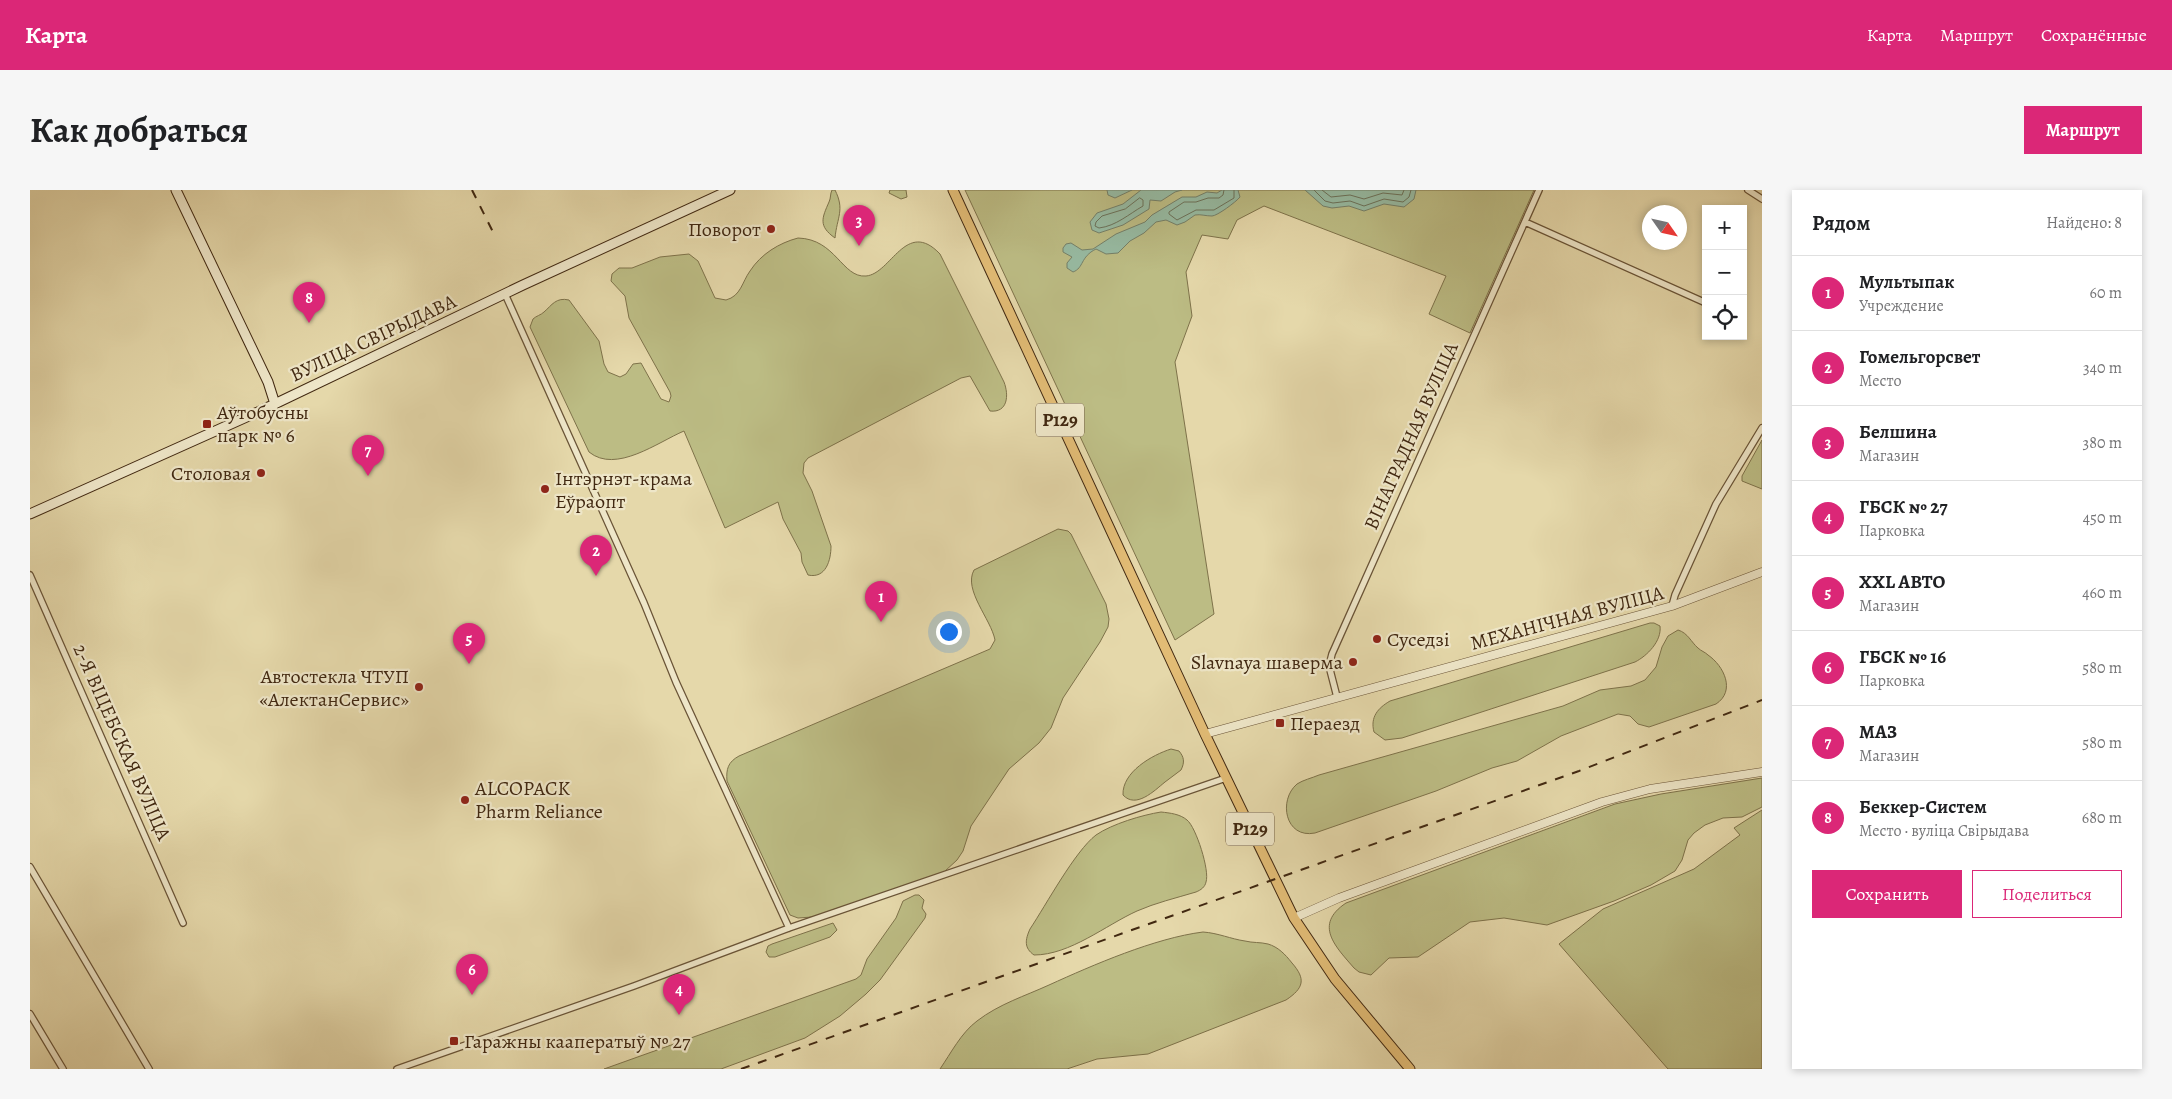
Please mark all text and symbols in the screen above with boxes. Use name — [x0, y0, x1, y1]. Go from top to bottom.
text: Карта — [25, 19, 87, 51]
text: Карта — [1867, 23, 1912, 47]
text: Маршрут — [1940, 23, 2013, 47]
text: Сохранённые — [2041, 23, 2147, 47]
text: Как добраться — [30, 106, 248, 154]
button: Маршрут — [2024, 106, 2142, 154]
pin: 3 — [843, 205, 875, 246]
north arrow — [1642, 205, 1687, 250]
map controls — [1702, 205, 1747, 340]
button: + — [1702, 205, 1747, 250]
text: Рядом — [1812, 209, 1870, 237]
text: Найдено: 8 — [2046, 212, 2122, 234]
place label: Поворот — [688, 216, 761, 243]
marker: Поворот — [765, 223, 777, 235]
button: − — [1702, 250, 1747, 295]
text: Мультыпак — [1859, 269, 1955, 295]
pin: 8 — [293, 282, 325, 323]
text: 1 — [1825, 282, 1831, 304]
text: 60 m — [2090, 282, 2122, 304]
street label: ВУЛІЦА СВІРЫДАВА — [286, 288, 461, 388]
button: locate — [1702, 295, 1747, 340]
text: Учреждение — [1859, 295, 1944, 317]
street label: ВІНАГРАДНАЯ ВУЛІЦА — [1357, 338, 1465, 534]
text: Гомельгорсвет — [1859, 344, 1981, 370]
text: 2 — [1824, 357, 1832, 379]
text: 340 m — [2083, 357, 2122, 379]
text: Место — [1859, 370, 1902, 392]
place label: Аўтобусны парк № 6 — [216, 399, 309, 449]
road number: Р129 — [1036, 404, 1084, 436]
marker: Аўтобусны парк № 6 — [201, 418, 213, 430]
text: Белшина — [1859, 419, 1937, 445]
text: 3 — [1825, 432, 1831, 454]
text: 380 m — [2083, 432, 2122, 454]
pin: 7 — [352, 435, 384, 476]
text: Магазин — [1859, 445, 1919, 467]
place label: Столовая — [171, 460, 251, 487]
place label: Інтэрнэт-крама Еўраопт — [555, 465, 693, 515]
marker: Столовая — [255, 467, 267, 479]
marker: Інтэрнэт-крама Еўраопт — [539, 483, 551, 495]
text: ГБСК № 27 — [1859, 494, 1948, 520]
text: 4 — [1824, 507, 1832, 529]
text: 450 m — [2083, 507, 2122, 529]
text: Парковка — [1859, 520, 1925, 542]
pin: 2 — [580, 535, 612, 576]
text: XXL АВТО — [1859, 569, 1945, 595]
street label: МЕХАНІЧНАЯ ВУЛІЦА — [1467, 579, 1667, 657]
pin: 1 — [865, 581, 897, 622]
text: 5 — [1825, 582, 1831, 604]
text: 460 m — [2082, 582, 2122, 604]
text: Магазин — [1859, 595, 1919, 617]
your location — [936, 619, 962, 645]
pin: 5 — [453, 623, 485, 664]
place label: Суседзі — [1387, 626, 1450, 653]
marker: Суседзі — [1371, 633, 1383, 645]
street label: 2-Я ВІЦЕБСКАЯ ВУЛІЦА — [67, 640, 178, 845]
text: ГБСК № 16 — [1859, 644, 1946, 670]
place label: Slavnaya шаверма — [1191, 649, 1344, 676]
marker: Slavnaya шаверма — [1347, 656, 1359, 668]
text: 6 — [1824, 657, 1832, 679]
text: 580 m — [2082, 657, 2122, 679]
place label: Автостекла ЧТУП «АлектанСервис» — [259, 663, 409, 713]
text: Парковка — [1859, 670, 1925, 692]
marker: Автостекла ЧТУП «АлектанСервис» — [413, 681, 425, 693]
place label: Пераезд — [1290, 710, 1360, 737]
marker: Пераезд — [1274, 717, 1286, 729]
text: МАЗ — [1859, 719, 1897, 745]
text: 7 — [1825, 732, 1831, 754]
text: 580 m — [2082, 732, 2122, 754]
text: Магазин — [1859, 745, 1919, 767]
place label: ALCOPACK Pharm Reliance — [474, 775, 603, 825]
marker: ALCOPACK Pharm Reliance — [459, 794, 471, 806]
text: Беккер-Систем — [1859, 794, 1987, 820]
text: 8 — [1824, 807, 1832, 829]
text: 680 m — [2082, 807, 2122, 829]
road number: Р129 — [1226, 812, 1274, 846]
text: Место · вуліца Свірыдава — [1859, 820, 2029, 842]
button: Сохранить — [1812, 870, 1962, 918]
button: Поделиться — [1972, 870, 2122, 918]
pin: 6 — [456, 954, 488, 995]
pin: 4 — [663, 974, 695, 1015]
place label: Гаражны кааператыў № 27 — [464, 1028, 691, 1055]
marker: Гаражны кааператыў № 27 — [448, 1035, 460, 1047]

